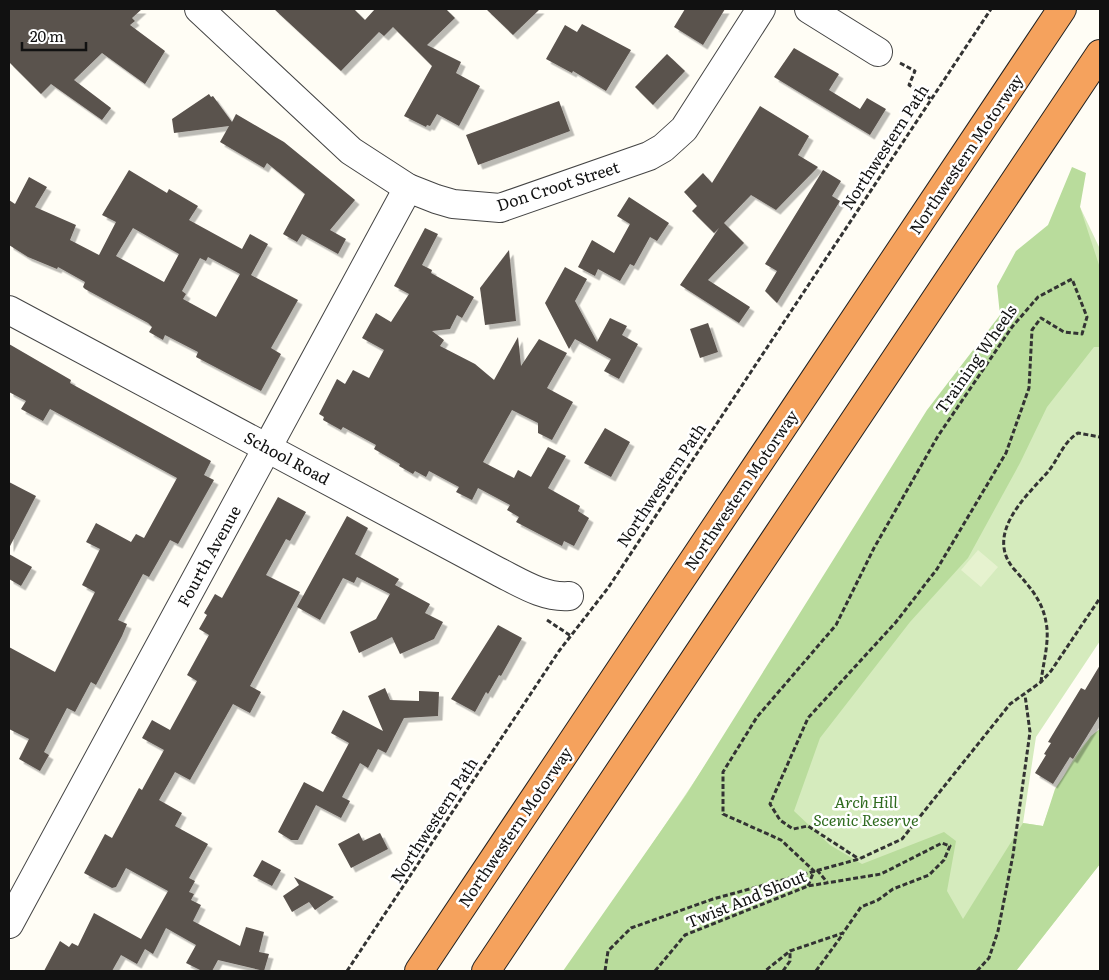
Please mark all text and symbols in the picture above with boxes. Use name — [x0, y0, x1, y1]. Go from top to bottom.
scale bar — [22, 20, 86, 52]
text: 20 m — [30, 24, 64, 47]
street label: Northwestern Motorway — [902, 68, 1028, 238]
street label: Northwestern Path — [835, 79, 934, 214]
street label: Don Croot Street — [493, 154, 623, 216]
street label: Training Wheels — [928, 299, 1022, 418]
street label: Northwestern Motorway — [677, 404, 803, 574]
street label: Northwestern Path — [610, 417, 711, 551]
street label: School Road — [240, 424, 335, 490]
street label: Fourth Avenue — [170, 500, 246, 611]
street label: Northwestern Motorway — [451, 741, 577, 911]
street label: Northwestern Path — [384, 752, 483, 887]
park label: Arch Hill Scenic Reserve — [813, 789, 919, 831]
street label: Twist And Shout — [682, 863, 810, 933]

